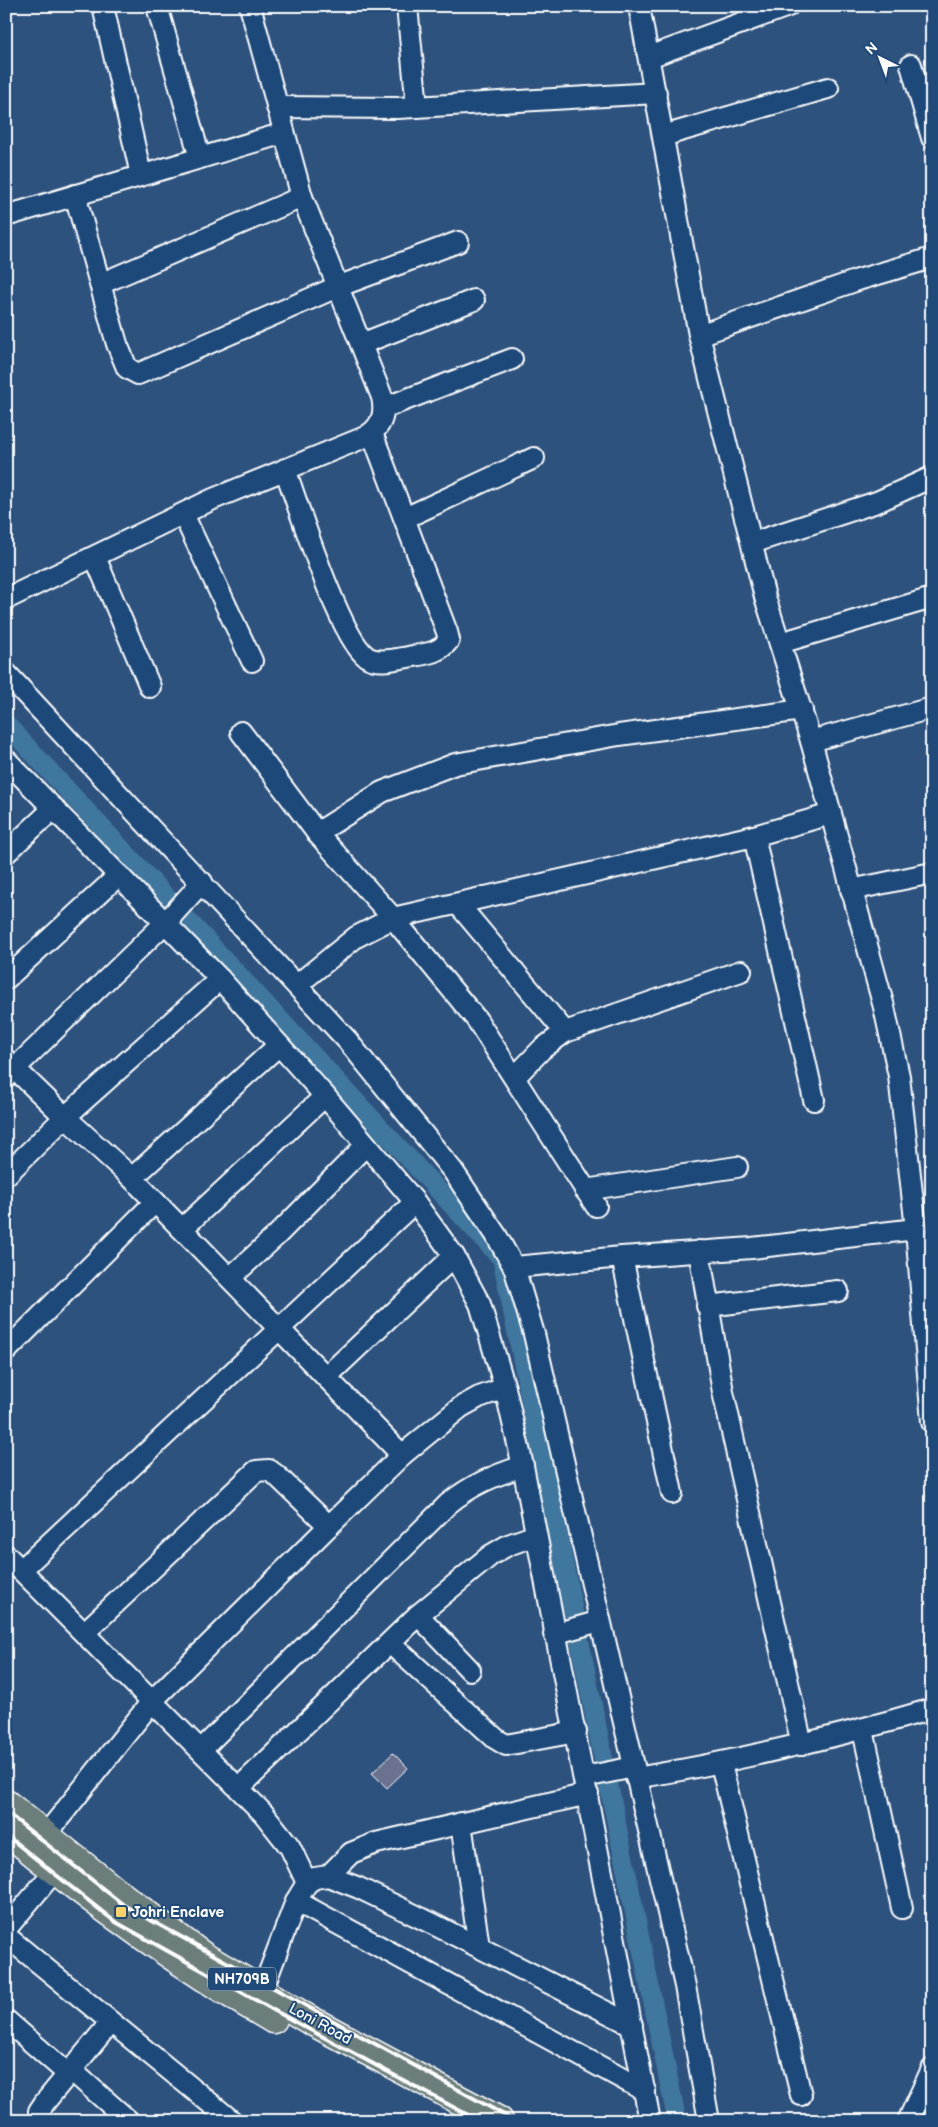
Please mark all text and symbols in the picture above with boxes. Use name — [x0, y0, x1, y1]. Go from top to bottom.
north arrow — [856, 32, 906, 82]
text: N — [862, 39, 881, 59]
place label: Johri Enclave — [132, 1903, 224, 1922]
marker: Johri Enclave — [114, 1905, 128, 1919]
road number: NH709B — [208, 1968, 276, 1990]
street label: Loni Road — [285, 1999, 355, 2049]

